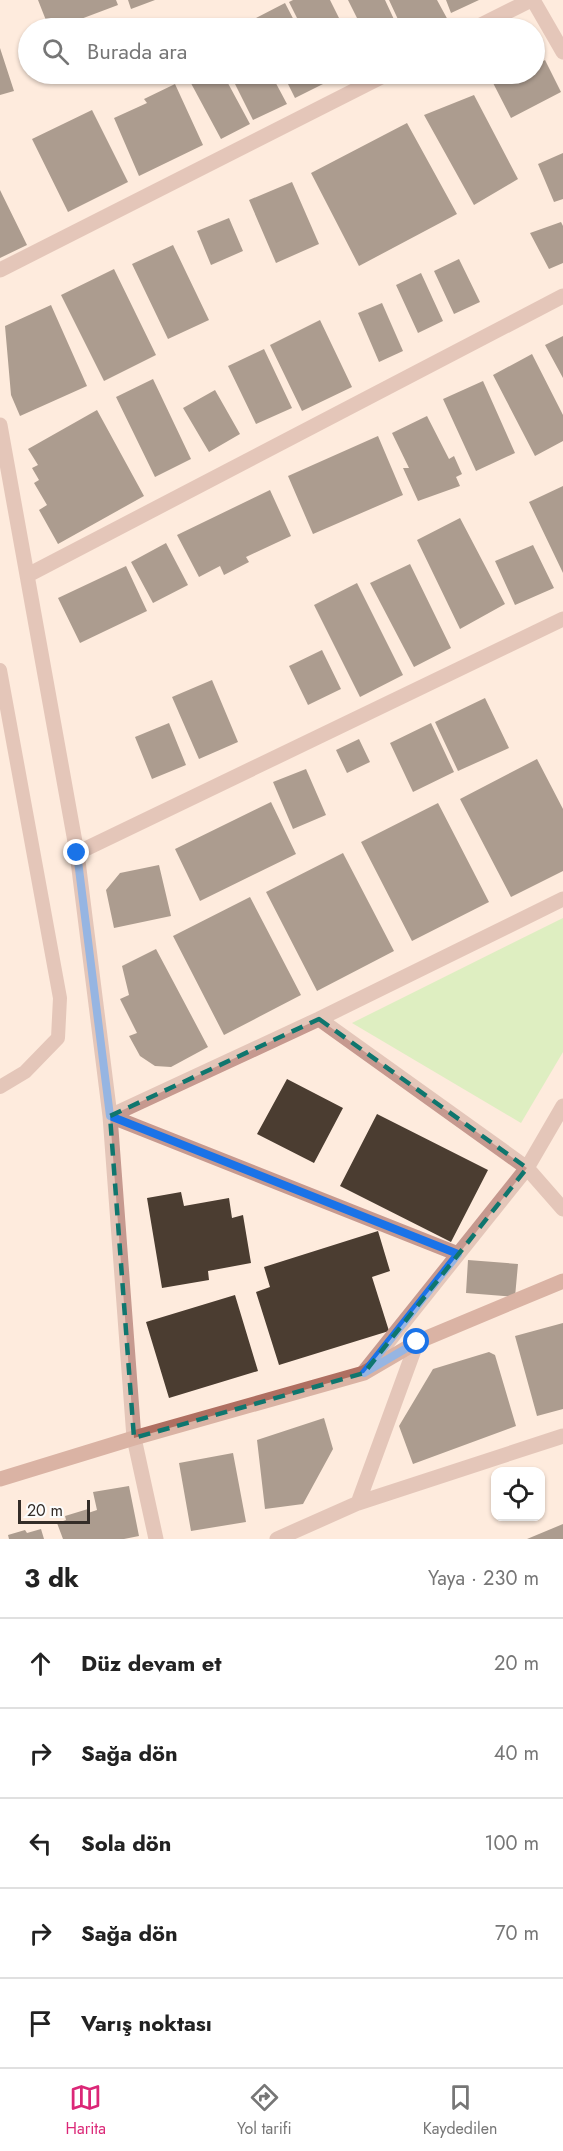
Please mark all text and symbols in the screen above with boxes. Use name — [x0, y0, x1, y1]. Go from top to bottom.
search box — [18, 18, 545, 84]
icon: search — [39, 35, 72, 68]
text: Burada ara — [87, 35, 187, 67]
route end — [63, 839, 89, 865]
route start — [403, 1328, 429, 1354]
map controls — [491, 1467, 545, 1521]
button: locate — [491, 1467, 545, 1521]
scale bar — [18, 1497, 90, 1524]
text: 20 m — [27, 1499, 63, 1522]
text: 3 dk — [24, 1559, 79, 1597]
text: Yaya · 230 m — [428, 1564, 539, 1593]
icon: ahead — [24, 1647, 57, 1680]
text: Düz devam et — [81, 1647, 221, 1679]
text: 20 m — [494, 1649, 539, 1678]
icon: right — [24, 1737, 57, 1770]
text: Sağa dön — [81, 1737, 178, 1769]
text: 40 m — [494, 1739, 539, 1768]
icon: left — [24, 1827, 57, 1860]
text: Sola dön — [81, 1827, 171, 1859]
text: 100 m — [484, 1829, 539, 1858]
icon: right — [24, 1917, 57, 1950]
text: Sağa dön — [81, 1917, 178, 1949]
text: 70 m — [495, 1919, 539, 1948]
icon: arrive — [24, 2007, 57, 2040]
text: Varış noktası — [81, 2007, 212, 2039]
tab: Harita — [66, 2081, 106, 2140]
tab: Yol tarifi — [237, 2081, 292, 2140]
tab: Kaydedilen — [423, 2081, 497, 2140]

